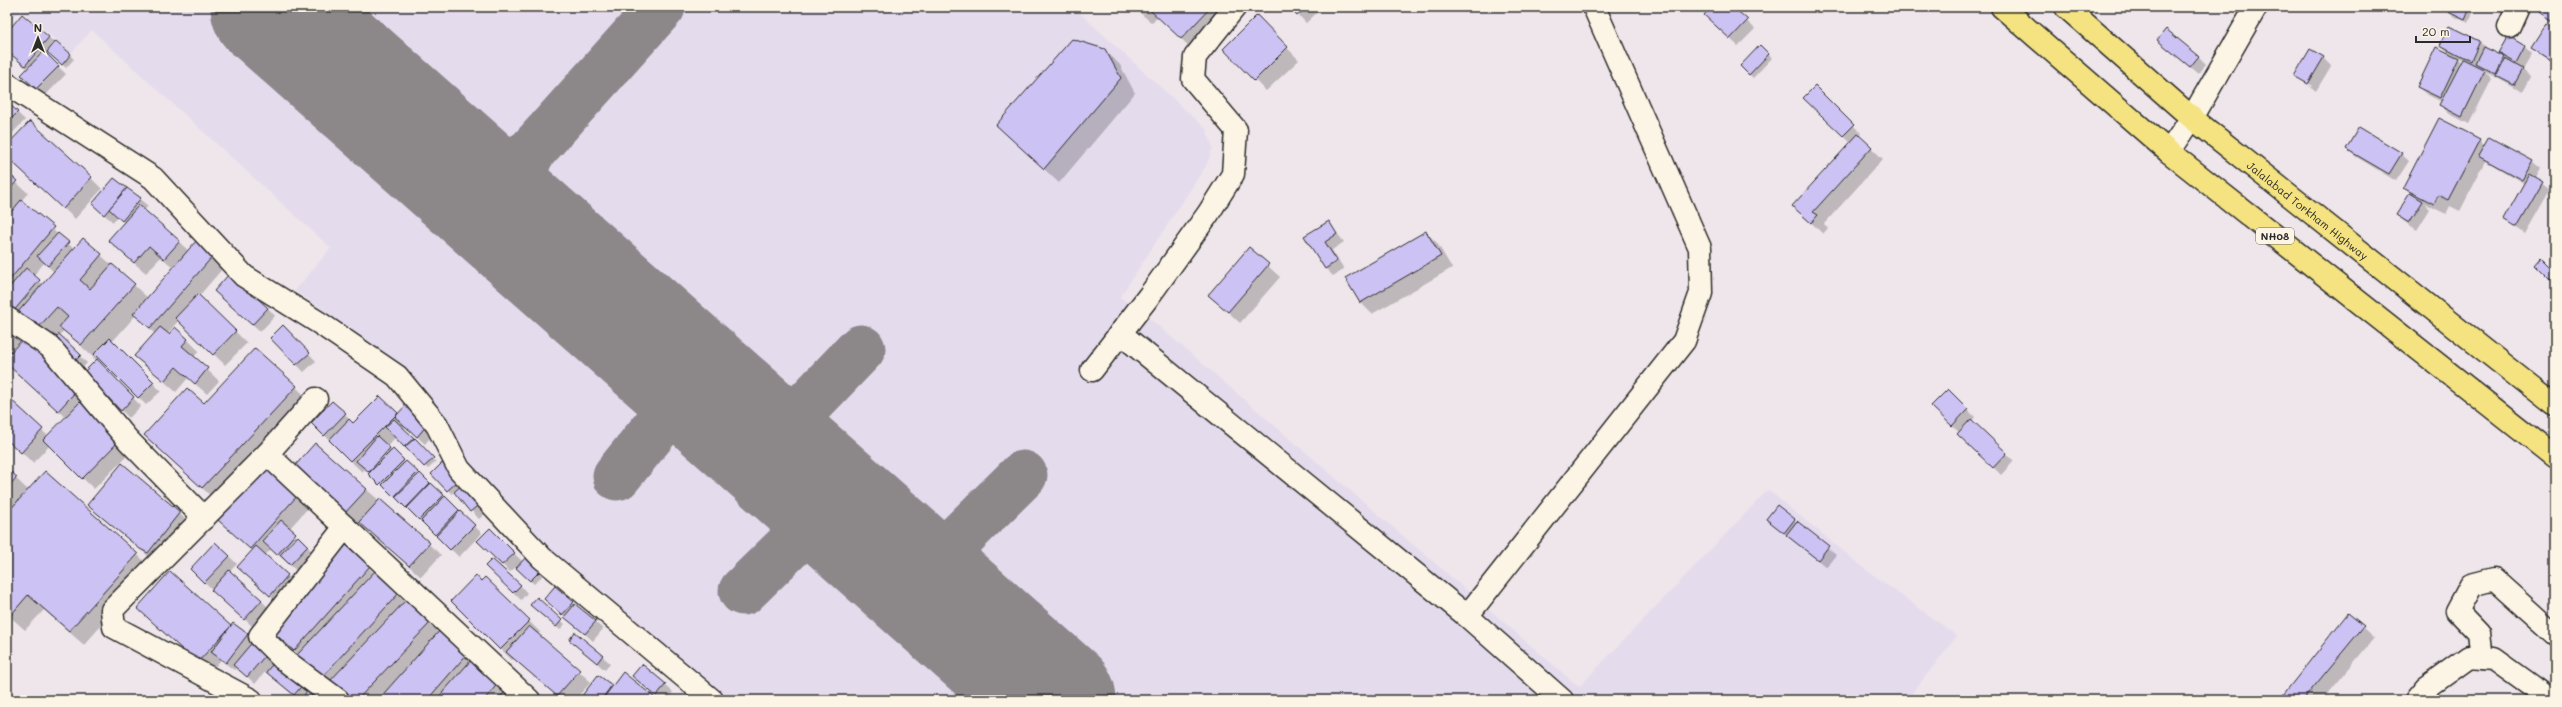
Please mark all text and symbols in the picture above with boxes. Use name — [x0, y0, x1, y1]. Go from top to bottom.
north arrow — [18, 18, 58, 58]
scale bar — [2416, 18, 2470, 44]
text: N — [34, 20, 42, 35]
text: 20 m — [2422, 23, 2450, 39]
street label: Jalalabad Torkham Highway — [2244, 157, 2372, 263]
road number: NH08 — [2256, 228, 2294, 244]

